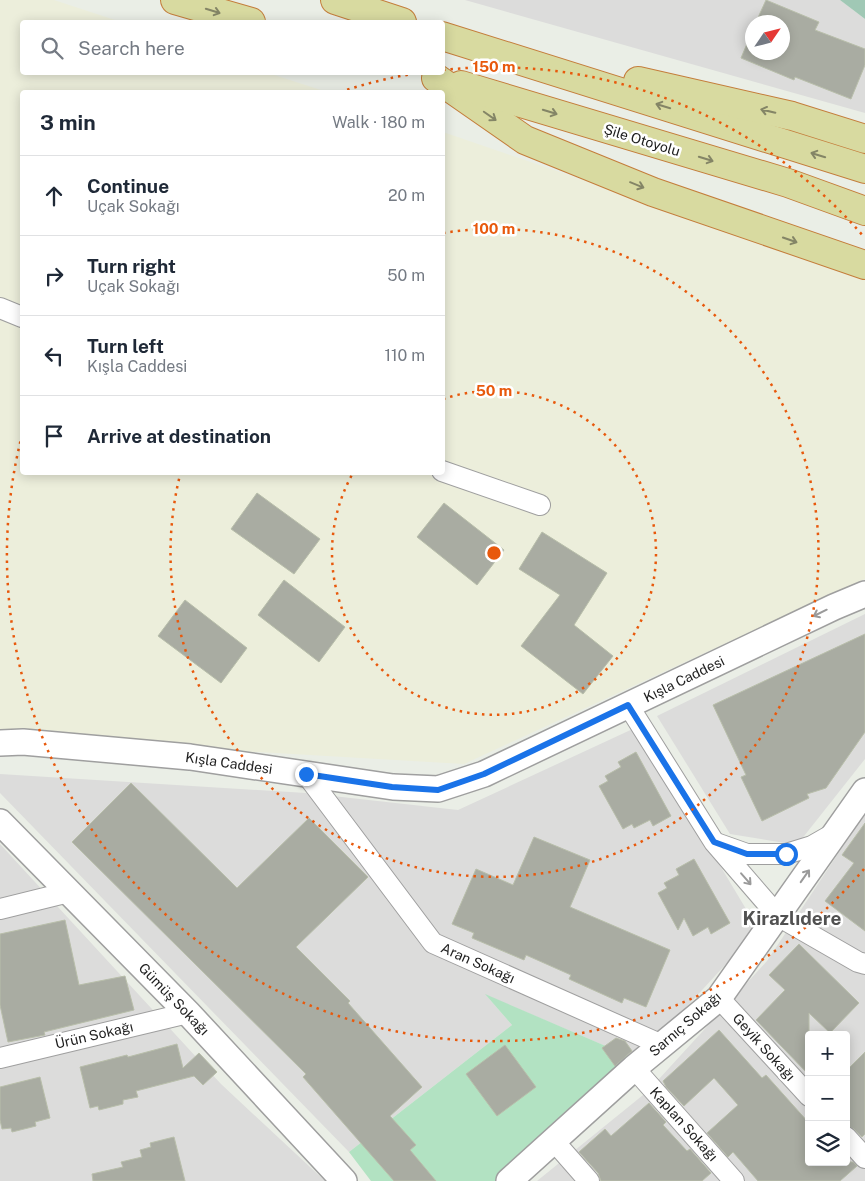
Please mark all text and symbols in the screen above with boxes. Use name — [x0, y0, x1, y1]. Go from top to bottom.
one-way arrow — [205, 7, 221, 17]
north arrow — [745, 15, 790, 60]
search box — [20, 20, 445, 75]
icon: search — [38, 34, 66, 62]
text: Search here — [78, 37, 185, 59]
text: 150 m — [472, 58, 516, 75]
one-way arrow — [656, 101, 672, 111]
one-way arrow — [760, 106, 776, 115]
one-way arrow — [541, 108, 557, 118]
text: 3 min — [40, 110, 96, 135]
one-way arrow — [483, 111, 497, 121]
text: Walk · 180 m — [332, 113, 425, 132]
street label: Şile Otoyolu — [602, 121, 682, 159]
one-way arrow — [811, 150, 827, 159]
one-way arrow — [697, 154, 713, 164]
text: Continue — [87, 175, 169, 197]
one-way arrow — [628, 181, 644, 190]
icon: ahead — [40, 182, 68, 210]
text: 20 m — [388, 186, 425, 205]
text: Uçak Sokağı — [87, 197, 180, 216]
text: 100 m — [473, 220, 515, 237]
one-way arrow — [781, 236, 797, 245]
text: Turn right — [87, 255, 176, 277]
icon: right — [40, 262, 68, 290]
text: 50 m — [387, 266, 425, 285]
text: Uçak Sokağı — [87, 277, 180, 296]
text: Turn left — [87, 335, 164, 357]
icon: left — [40, 342, 68, 370]
text: 110 m — [384, 346, 425, 365]
text: Kışla Caddesi — [87, 357, 187, 376]
text: 50 m — [476, 382, 512, 399]
icon: arrive — [40, 422, 68, 450]
text: Arrive at destination — [87, 425, 271, 447]
centre of rings — [485, 544, 503, 562]
one-way arrow — [813, 608, 828, 618]
street label: Kışla Caddesi — [641, 653, 727, 705]
street label: Kışla Caddesi — [184, 749, 274, 777]
route end — [295, 763, 318, 786]
route start — [775, 843, 798, 866]
one-way arrow — [800, 869, 810, 883]
one-way arrow — [740, 873, 752, 886]
district label: Kirazlıdere — [743, 907, 842, 929]
street label: Aran Sokağı — [439, 940, 517, 986]
street label: Gümüş Sokağı — [136, 960, 212, 1038]
street label: Sarnıç Sokağı — [646, 989, 724, 1059]
street label: Geyik Sokağı — [730, 1010, 798, 1084]
street label: Ürün Sokağı — [53, 1016, 135, 1052]
map controls — [805, 1031, 850, 1166]
button: + — [805, 1031, 850, 1076]
button: − — [805, 1076, 850, 1121]
street label: Kaplan Sokağı — [647, 1084, 721, 1164]
button: layers — [805, 1121, 850, 1166]

